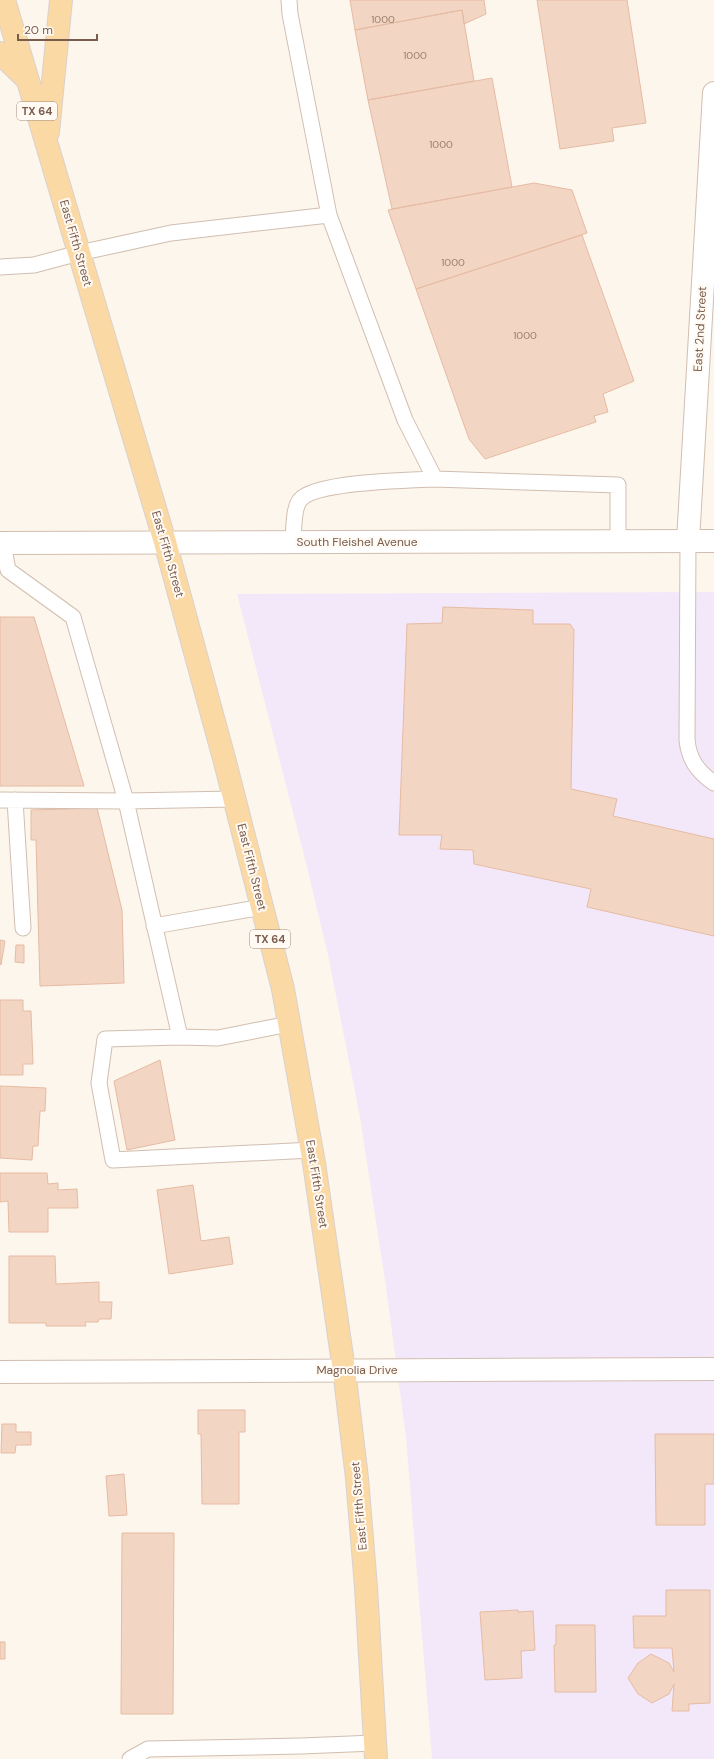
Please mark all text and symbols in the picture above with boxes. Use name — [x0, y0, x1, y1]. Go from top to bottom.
house number: 1000 — [371, 13, 395, 26]
scale bar — [18, 16, 97, 42]
text: 20 m — [24, 22, 53, 38]
house number: 1000 — [403, 49, 427, 62]
road number: TX 64 — [17, 102, 57, 120]
house number: 1000 — [429, 138, 453, 151]
street label: East Fifth Street — [56, 198, 96, 288]
house number: 1000 — [441, 256, 465, 269]
street label: East 2nd Street — [690, 286, 710, 372]
house number: 1000 — [513, 329, 537, 342]
street label: East Fifth Street — [148, 509, 188, 599]
street label: South Fleishel Avenue — [297, 534, 418, 550]
street label: East Fifth Street — [233, 822, 271, 912]
road number: TX 64 — [250, 930, 290, 948]
street label: East Fifth Street — [302, 1139, 332, 1230]
street label: Magnolia Drive — [316, 1362, 398, 1378]
street label: East Fifth Street — [347, 1461, 371, 1551]

